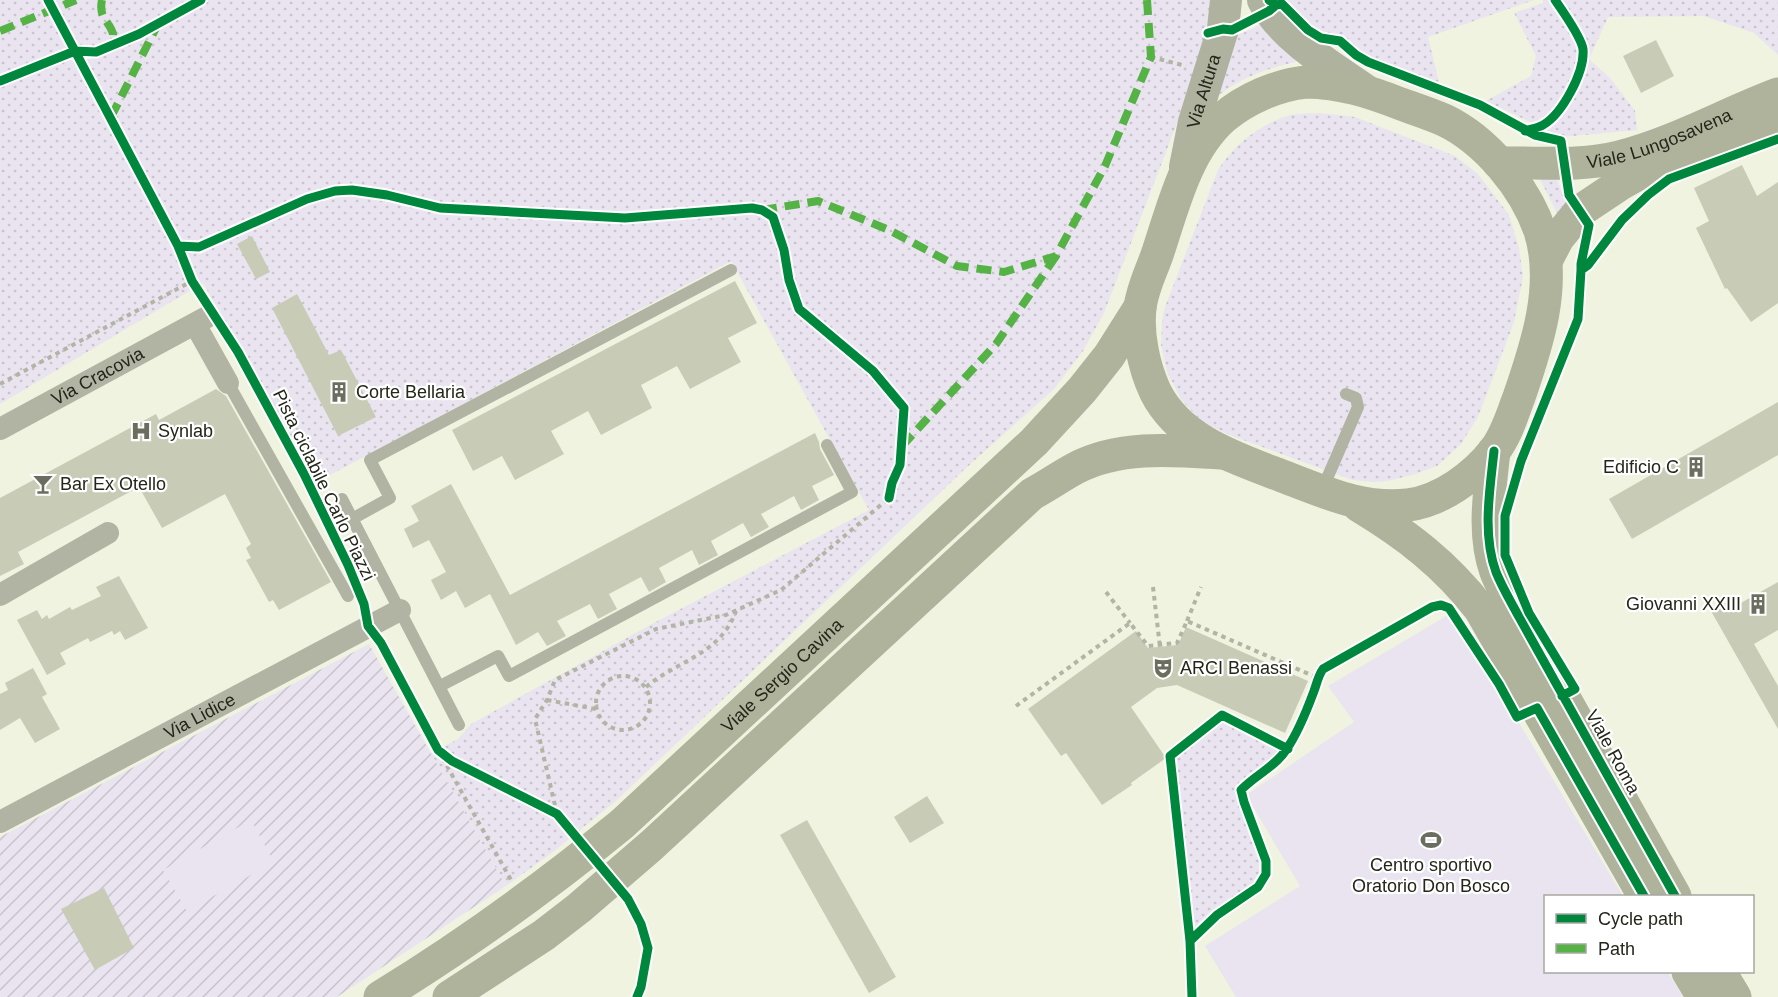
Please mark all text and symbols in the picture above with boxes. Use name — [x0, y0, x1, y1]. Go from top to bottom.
street label: Via Altura — [1183, 51, 1225, 130]
street label: Viale Lungosavena — [1585, 104, 1736, 172]
street label: Via Cracovia — [48, 343, 148, 409]
building icon: Corte Bellaria — [327, 380, 351, 404]
place label: Corte Bellaria — [356, 382, 466, 402]
street label: Pista ciclabile Carlo Piazzi — [269, 386, 379, 584]
hospital icon: Synlab — [129, 419, 153, 443]
place label: Synlab — [158, 421, 213, 441]
building icon: Edificio C — [1684, 455, 1708, 479]
place label: Edificio C — [1603, 457, 1679, 477]
bar icon: Bar Ex Otello — [31, 472, 55, 496]
place label: Bar Ex Otello — [60, 474, 166, 494]
building icon: Giovanni XXIII — [1746, 592, 1770, 616]
place label: Giovanni XXIII — [1626, 594, 1741, 614]
street label: Viale Sergio Cavina — [717, 614, 847, 737]
theatre icon: ARCI Benassi — [1151, 656, 1175, 680]
place label: ARCI Benassi — [1180, 658, 1292, 678]
street label: Via Lidice — [161, 689, 239, 743]
street label: Viale Roma — [1582, 707, 1645, 798]
sports icon: Centro sportivo Oratorio Don Bosco — [1419, 828, 1443, 852]
place label: Centro sportivo Oratorio Don Bosco — [1352, 855, 1510, 896]
legend — [1544, 895, 1754, 973]
text: Cycle path — [1598, 909, 1683, 929]
text: Path — [1598, 939, 1635, 959]

